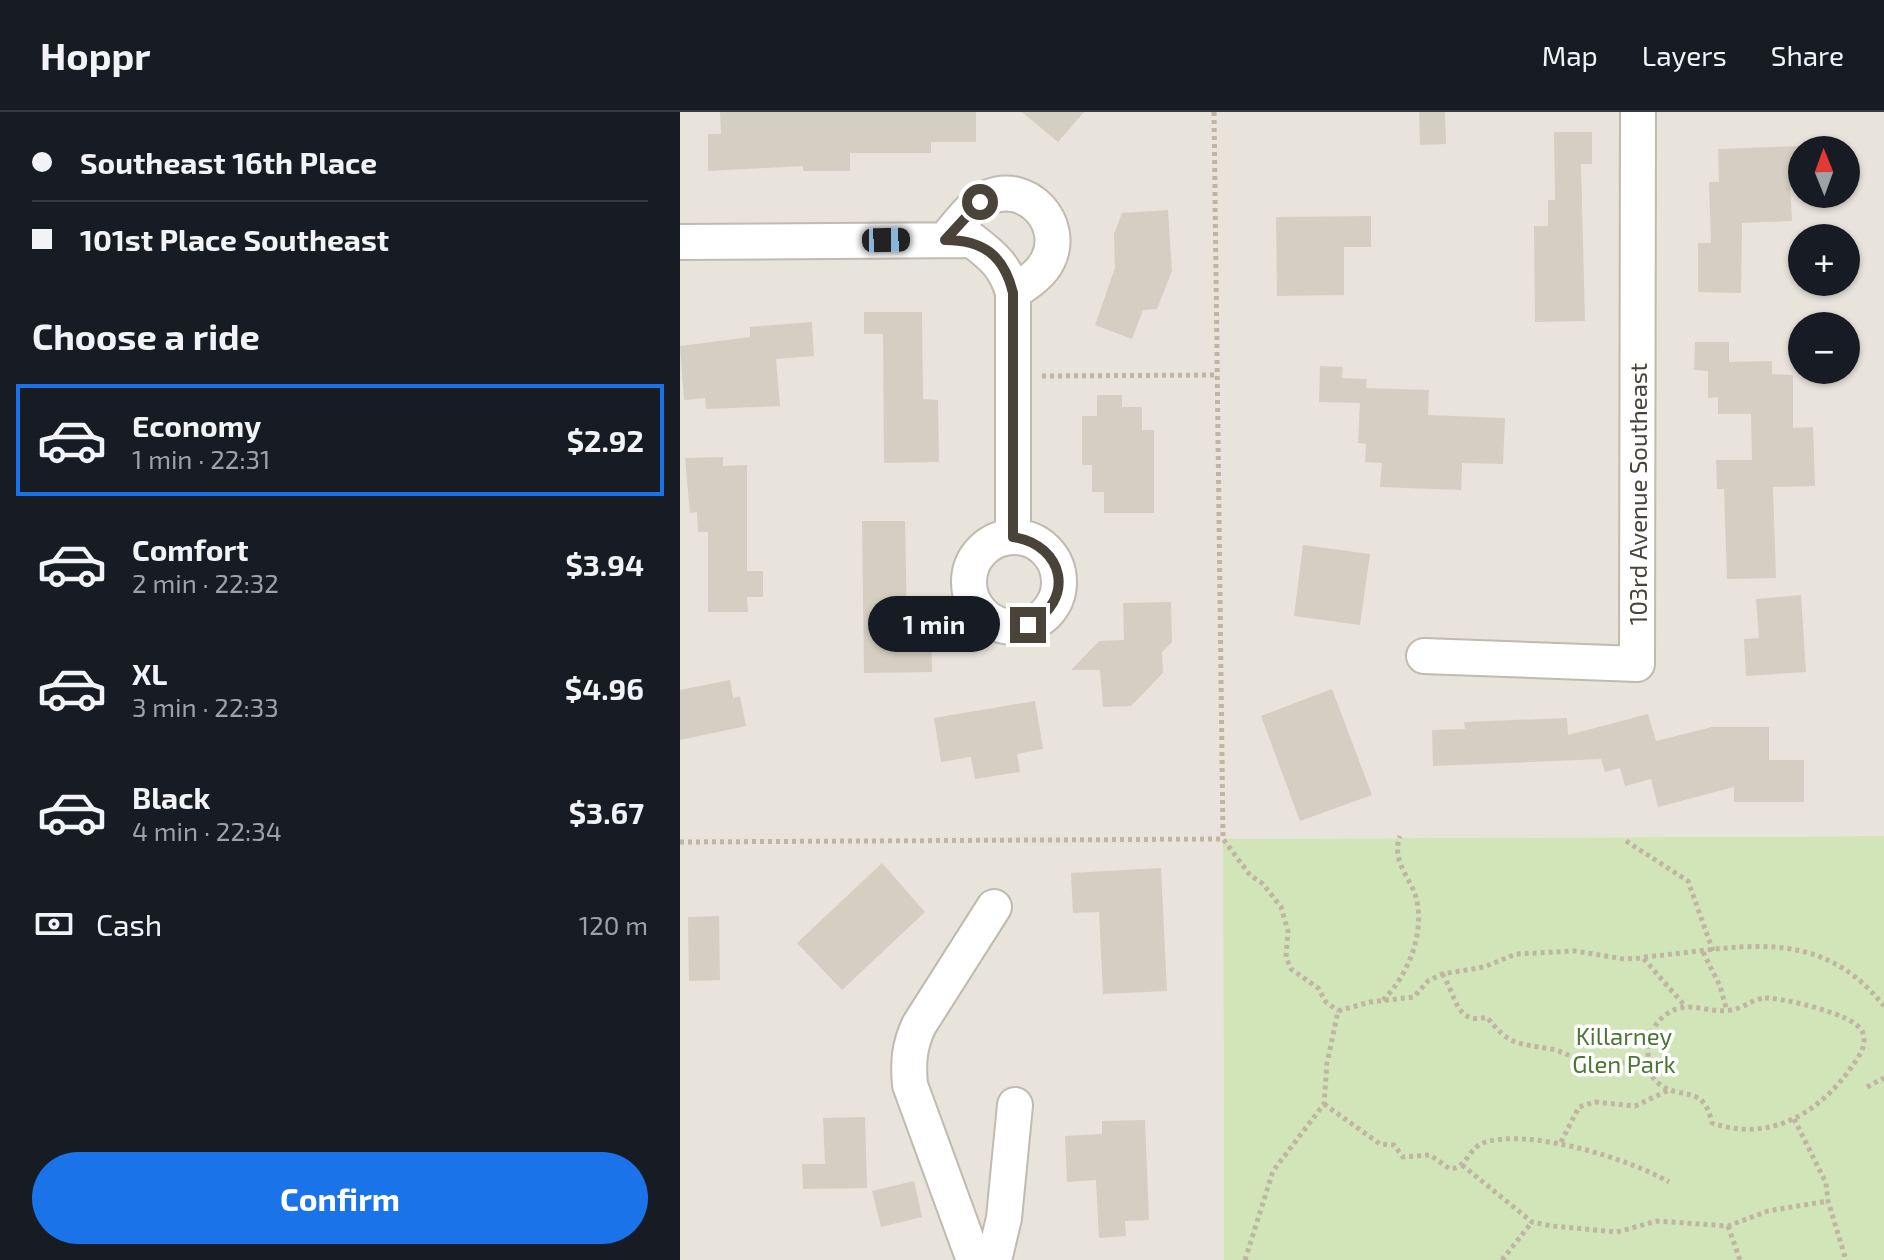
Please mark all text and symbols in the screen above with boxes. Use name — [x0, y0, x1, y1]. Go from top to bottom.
text: Hoppr — [40, 32, 151, 78]
text: Map — [1542, 38, 1598, 72]
text: Layers — [1642, 38, 1727, 72]
text: Share — [1771, 38, 1844, 72]
north arrow — [1788, 136, 1860, 208]
map controls — [1788, 136, 1860, 384]
text: Southeast 16th Place — [80, 144, 377, 180]
route start — [962, 184, 998, 220]
text: 101st Place Southeast — [80, 221, 389, 257]
button: + — [1788, 224, 1860, 296]
car — [862, 228, 910, 252]
button: − — [1788, 312, 1860, 384]
text: Choose a ride — [32, 314, 260, 357]
street label: 103rd Avenue Southeast — [1623, 363, 1652, 625]
icon: car — [36, 404, 108, 476]
text: Economy — [132, 407, 261, 443]
text: $2.92 — [567, 422, 644, 458]
text: 1 min · 22:31 — [132, 443, 270, 474]
icon: car — [36, 528, 108, 600]
text: Comfort — [132, 531, 249, 567]
text: $3.94 — [565, 546, 644, 582]
text: 2 min · 22:32 — [132, 567, 279, 598]
callout: 1 min — [868, 597, 1000, 653]
route end — [1010, 607, 1046, 643]
text: 1 min — [903, 608, 965, 639]
icon: car — [36, 652, 108, 724]
text: XL — [132, 655, 167, 691]
text: $4.96 — [565, 670, 644, 706]
text: 3 min · 22:33 — [132, 691, 279, 722]
icon: car — [36, 776, 108, 848]
text: Black — [132, 779, 210, 815]
text: $3.67 — [569, 794, 644, 830]
text: 4 min · 22:34 — [132, 815, 282, 846]
icon: cash — [32, 902, 76, 946]
text: Cash — [96, 906, 162, 942]
text: 120 m — [579, 909, 648, 940]
park label: Killarney Glen Park — [1572, 1021, 1676, 1078]
button: Confirm — [32, 1152, 648, 1244]

